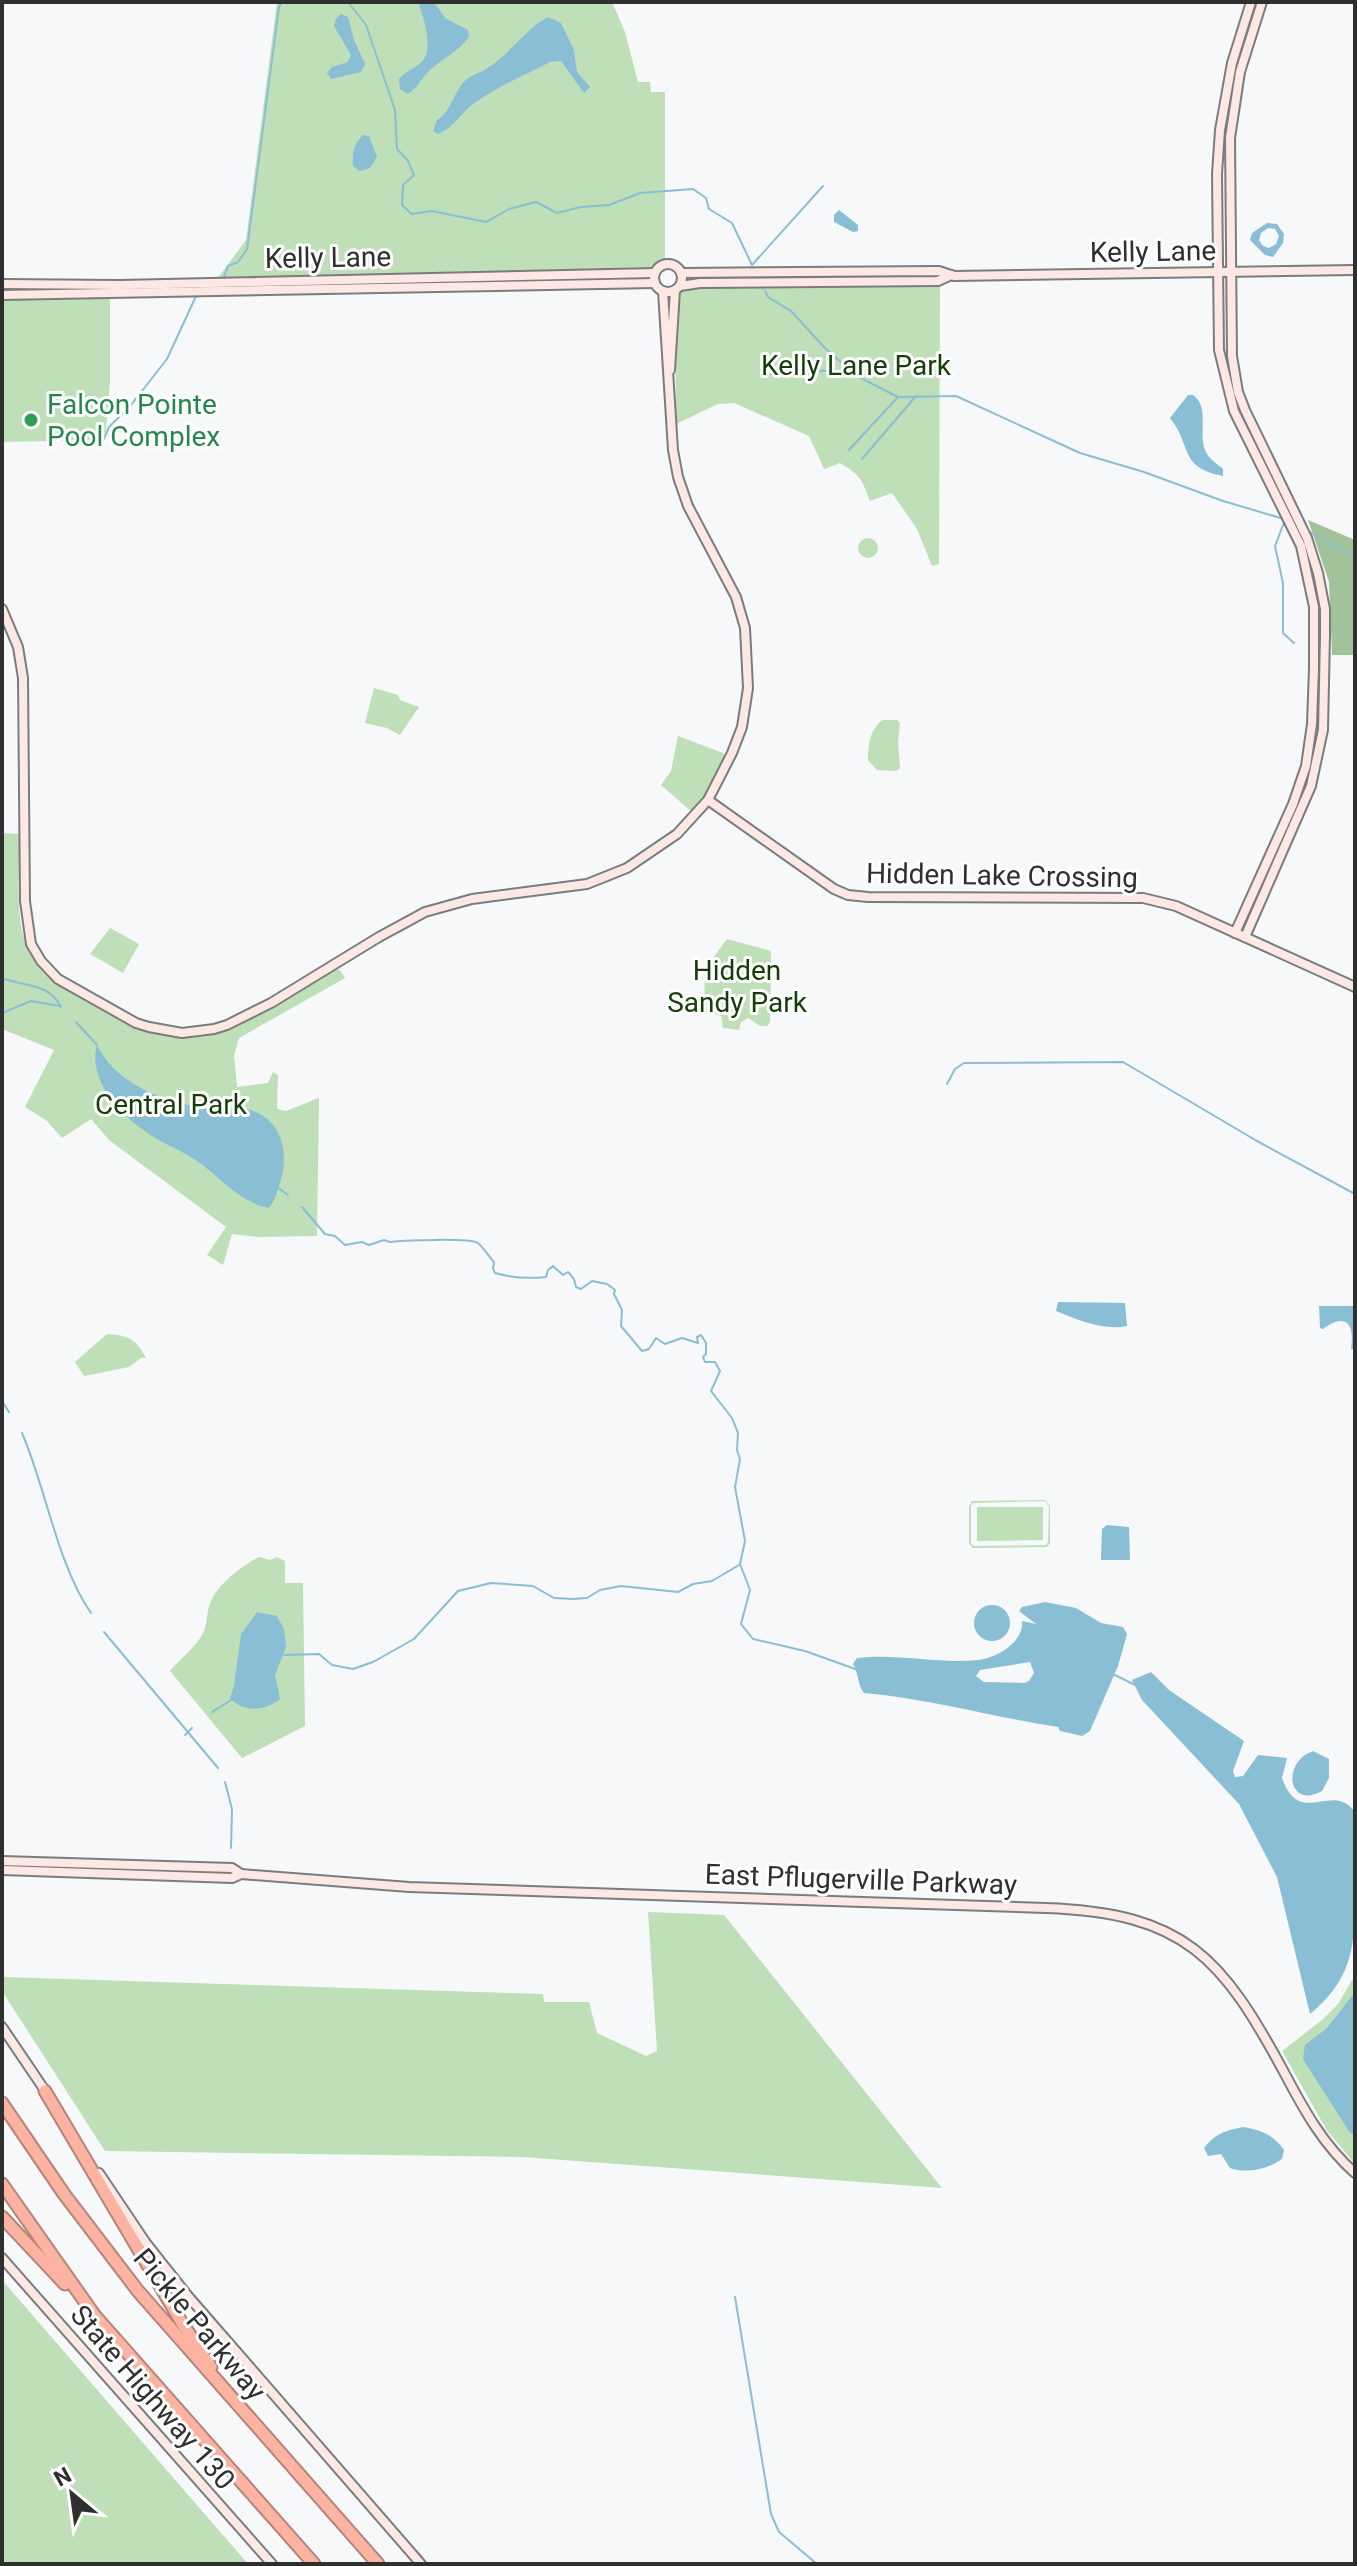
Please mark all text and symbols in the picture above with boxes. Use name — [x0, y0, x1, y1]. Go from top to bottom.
street label: Kelly Lane — [1089, 234, 1217, 269]
street label: Kelly Lane — [264, 240, 392, 275]
park label: Kelly Lane Park — [761, 349, 952, 382]
place label: Falcon Pointe Pool Complex — [47, 388, 220, 453]
marker: Falcon Pointe Pool Complex — [22, 411, 40, 429]
street label: Hidden Lake Crossing — [866, 857, 1138, 894]
park label: Hidden Sandy Park — [667, 954, 808, 1019]
park label: Central Park — [95, 1088, 248, 1121]
street label: East Pflugerville Parkway — [704, 1858, 1018, 1901]
street label: Pickle Parkway — [127, 2242, 273, 2407]
street label: State Highway 130 — [64, 2298, 242, 2496]
north arrow — [32, 2454, 112, 2534]
text: N — [50, 2462, 75, 2492]

